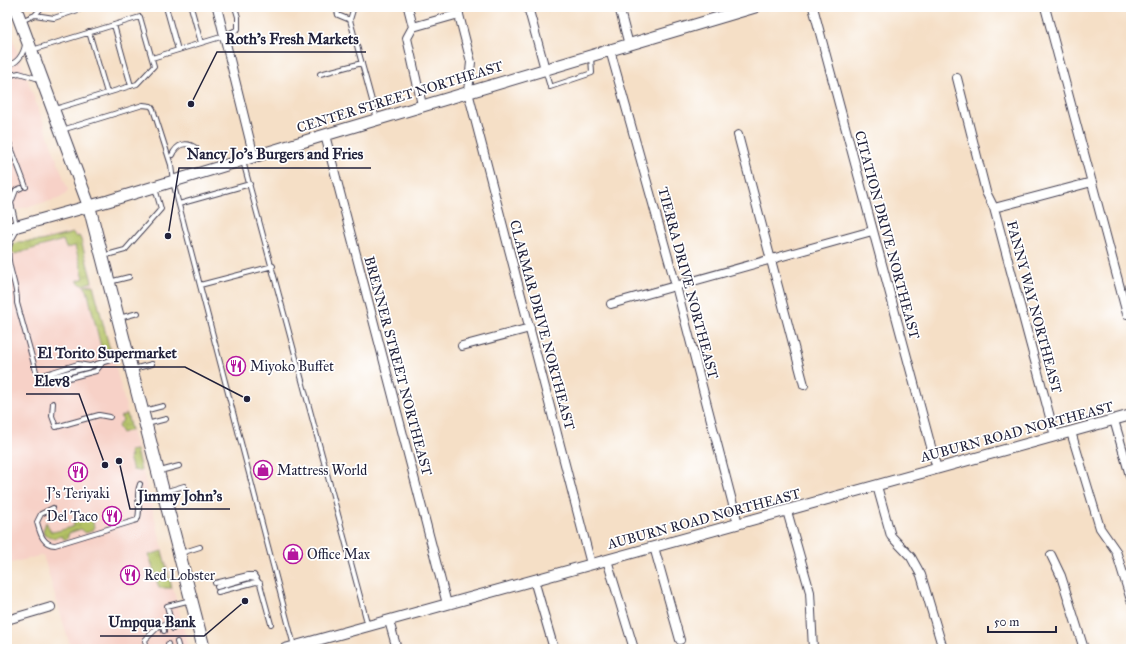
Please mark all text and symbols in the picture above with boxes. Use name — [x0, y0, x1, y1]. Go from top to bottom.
callout: Roth's Fresh Markets — [217, 25, 366, 52]
text: Roth's Fresh Markets — [225, 30, 359, 48]
street label: CENTER STREET NORTHEAST — [295, 57, 506, 137]
street label: CITATION DRIVE NORTHEAST — [851, 129, 923, 341]
callout: Nancy Jo's Burgers and Fries — [179, 141, 371, 168]
text: Nancy Jo's Burgers and Fries — [187, 145, 364, 164]
street label: TIERRA DRIVE NORTHEAST — [654, 185, 722, 381]
street label: CLARMAR DRIVE NORTHEAST — [506, 218, 578, 432]
street label: FANNY WAY NORTHEAST — [1003, 219, 1065, 396]
street label: BRENNER STREET NORTHEAST — [360, 254, 436, 478]
callout: El Torito Supermarket — [30, 340, 185, 367]
text: El Torito Supermarket — [37, 344, 177, 363]
restaurant icon: Miyoko Buffet — [225, 355, 247, 377]
place label: Miyoko Buffet — [250, 358, 334, 375]
callout: Elev8 — [26, 367, 79, 394]
text: Elev8 — [34, 372, 70, 390]
street label: AUBURN ROAD NORTHEAST — [918, 398, 1116, 466]
shop icon: Mattress World — [252, 459, 274, 481]
restaurant icon: J's Teriyaki — [67, 461, 89, 483]
place label: Mattress World — [277, 462, 367, 479]
callout: Jimmy John's — [130, 482, 230, 509]
place label: J's Teriyaki — [44, 485, 110, 503]
street label: AUBURN ROAD NORTHEAST — [605, 485, 803, 553]
text: Jimmy John's — [136, 487, 223, 506]
restaurant icon: Del Taco — [101, 505, 123, 527]
place label: Del Taco — [47, 508, 98, 525]
shop icon: Office Max — [282, 543, 304, 565]
place label: Office Max — [307, 546, 371, 563]
restaurant icon: Red Lobster — [119, 564, 141, 586]
place label: Red Lobster — [144, 567, 216, 584]
scale bar — [988, 608, 1056, 634]
callout: Umpqua Bank — [100, 609, 204, 636]
text: Umpqua Bank — [108, 613, 197, 632]
text: 50 m — [994, 615, 1019, 629]

